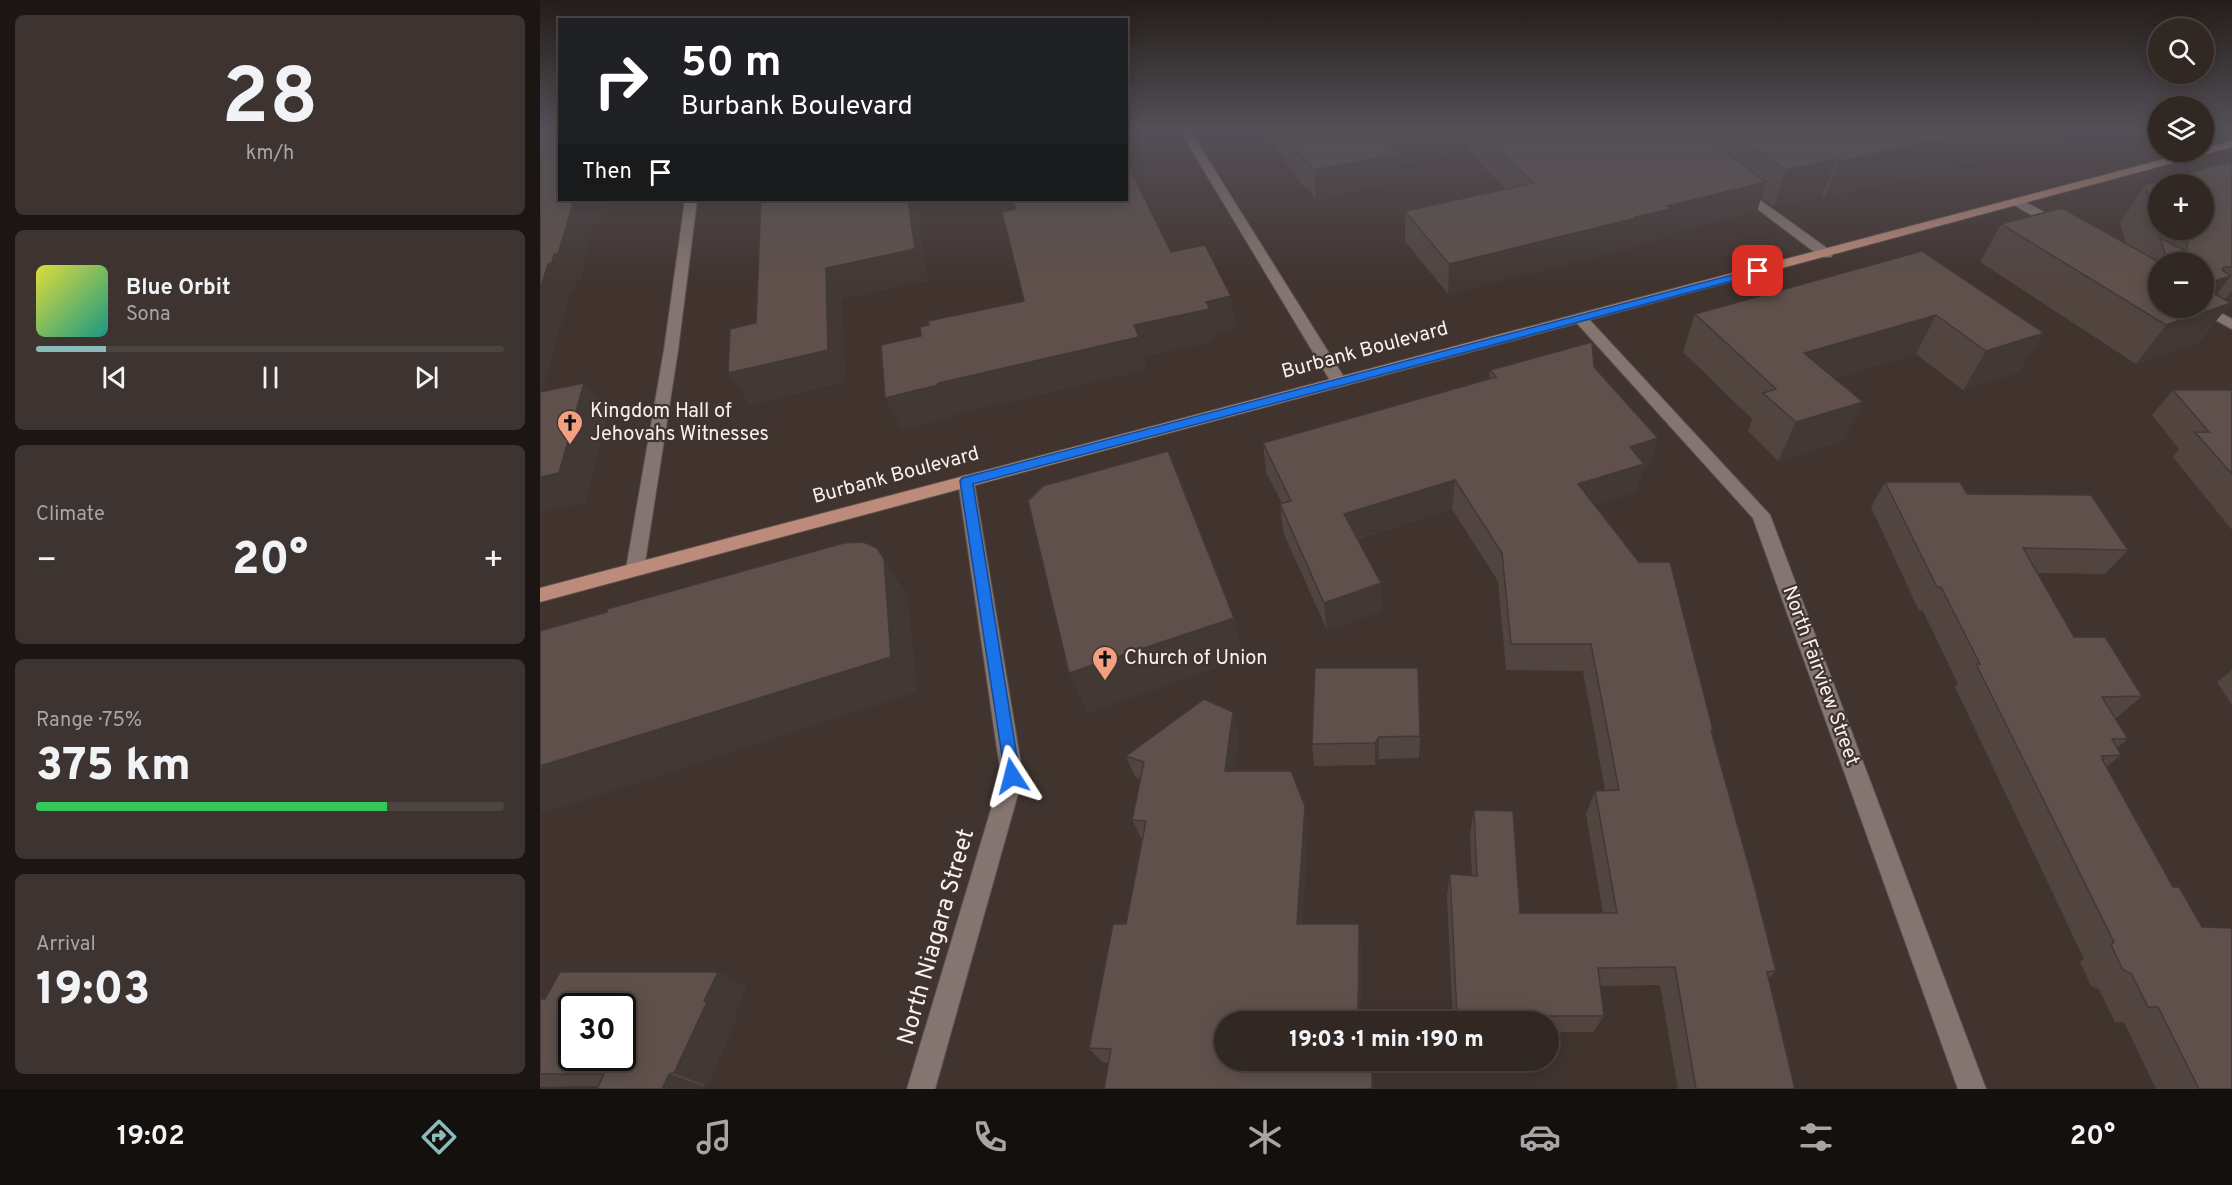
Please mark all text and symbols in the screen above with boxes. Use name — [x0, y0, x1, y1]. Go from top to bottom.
map controls — [2148, 18, 2214, 318]
button: search — [2148, 18, 2214, 84]
text: 50 m — [681, 38, 782, 91]
icon: right — [582, 42, 660, 120]
text: 28 — [222, 52, 318, 151]
text: Burbank Boulevard — [681, 90, 913, 124]
button: layers — [2148, 96, 2214, 162]
text: km/h — [246, 141, 294, 167]
icon: arrive — [644, 156, 677, 189]
text: Then — [582, 159, 632, 186]
button: + — [2148, 174, 2214, 240]
pin — [1732, 245, 1783, 296]
button: − — [2148, 252, 2214, 318]
icon: arrive — [1741, 254, 1774, 287]
text: Blue Orbit — [126, 275, 231, 302]
text: Sona — [126, 302, 171, 328]
street label: Burbank Boulevard — [1279, 316, 1451, 386]
icon: previous — [98, 361, 131, 394]
icon: pause — [254, 361, 287, 394]
icon: next — [410, 361, 443, 394]
place label: Kingdom Hall of Jehovahs Witnesses — [590, 399, 769, 448]
church icon: Kingdom Hall of Jehovahs Witnesses — [555, 408, 585, 446]
street label: Burbank Boulevard — [810, 441, 982, 511]
text: Climate — [36, 502, 105, 528]
text: 20° — [232, 533, 308, 590]
text: − — [36, 541, 57, 583]
text: + — [483, 541, 504, 583]
street label: North Fairview Street — [1775, 582, 1865, 770]
church icon: Church of Union — [1090, 644, 1120, 682]
place label: Church of Union — [1124, 646, 1268, 672]
text: Range · 75% — [36, 708, 142, 734]
text: 375 km — [36, 739, 191, 796]
position arrow — [980, 744, 1044, 808]
street label: North Niagara Street — [892, 825, 982, 1049]
text: Arrival — [36, 932, 96, 958]
text: 19:03 — [36, 963, 150, 1020]
speed limit sign: 30 — [558, 993, 636, 1071]
text: 19:03 · 1 min · 190 m — [1289, 1027, 1484, 1054]
icon: directions — [418, 1116, 460, 1158]
icon: music — [693, 1116, 735, 1158]
icon: phone — [969, 1116, 1011, 1158]
icon: climate — [1244, 1116, 1286, 1158]
icon: car — [1519, 1116, 1561, 1158]
icon: filters — [1795, 1116, 1837, 1158]
text: 19:02 — [117, 1120, 185, 1154]
text: 20° — [2070, 1120, 2115, 1154]

